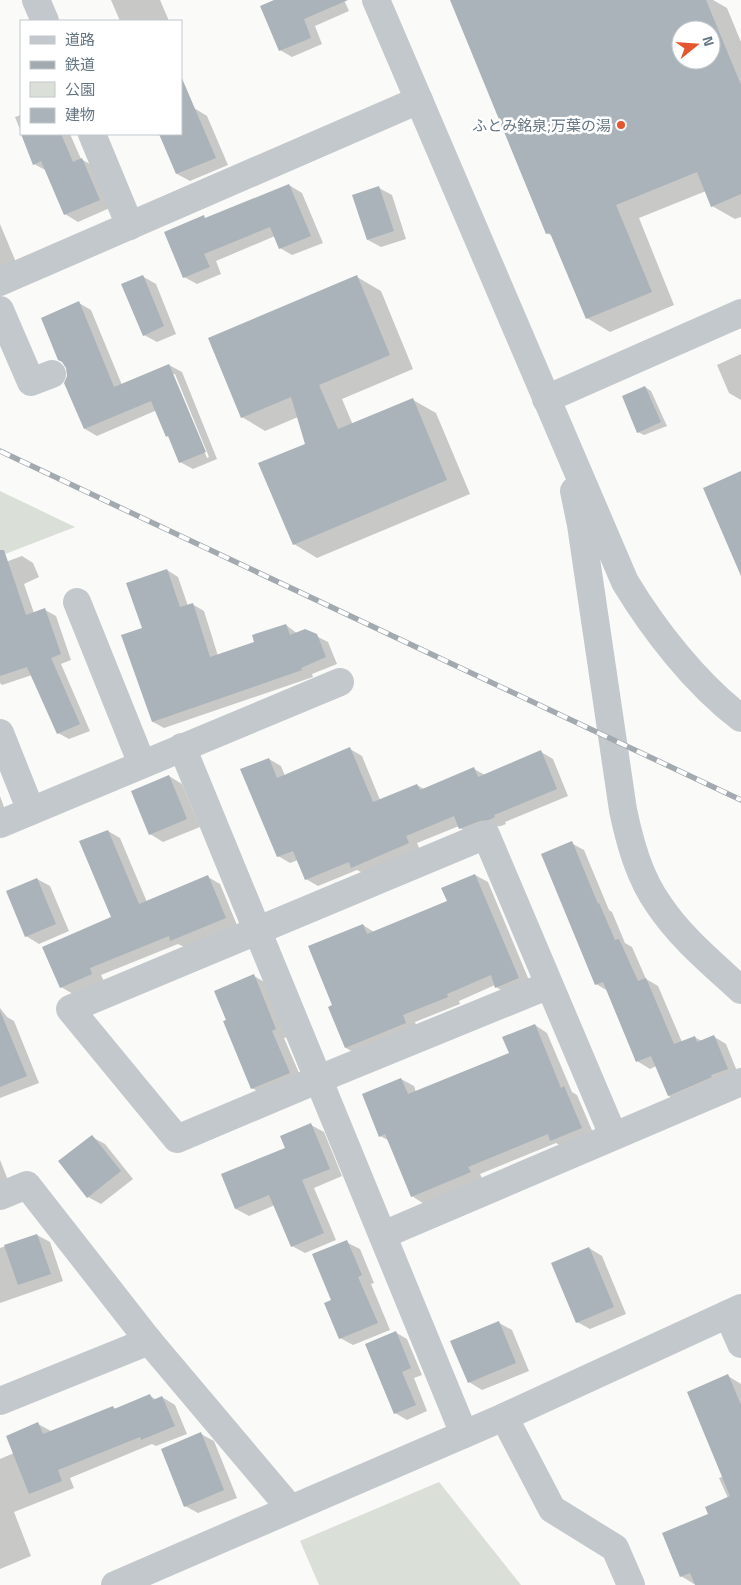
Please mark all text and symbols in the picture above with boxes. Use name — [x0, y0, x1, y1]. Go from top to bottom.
legend — [20, 20, 182, 135]
north arrow — [671, 20, 721, 70]
text: 道路 — [65, 28, 95, 51]
text: N — [697, 33, 720, 49]
text: 鉄道 — [65, 53, 95, 76]
text: 公園 — [65, 78, 95, 101]
text: 建物 — [65, 103, 95, 126]
place label: ふとみ銘泉;万葉の湯 — [472, 114, 611, 137]
marker: ふとみ銘泉;万葉の湯 — [615, 119, 627, 131]

